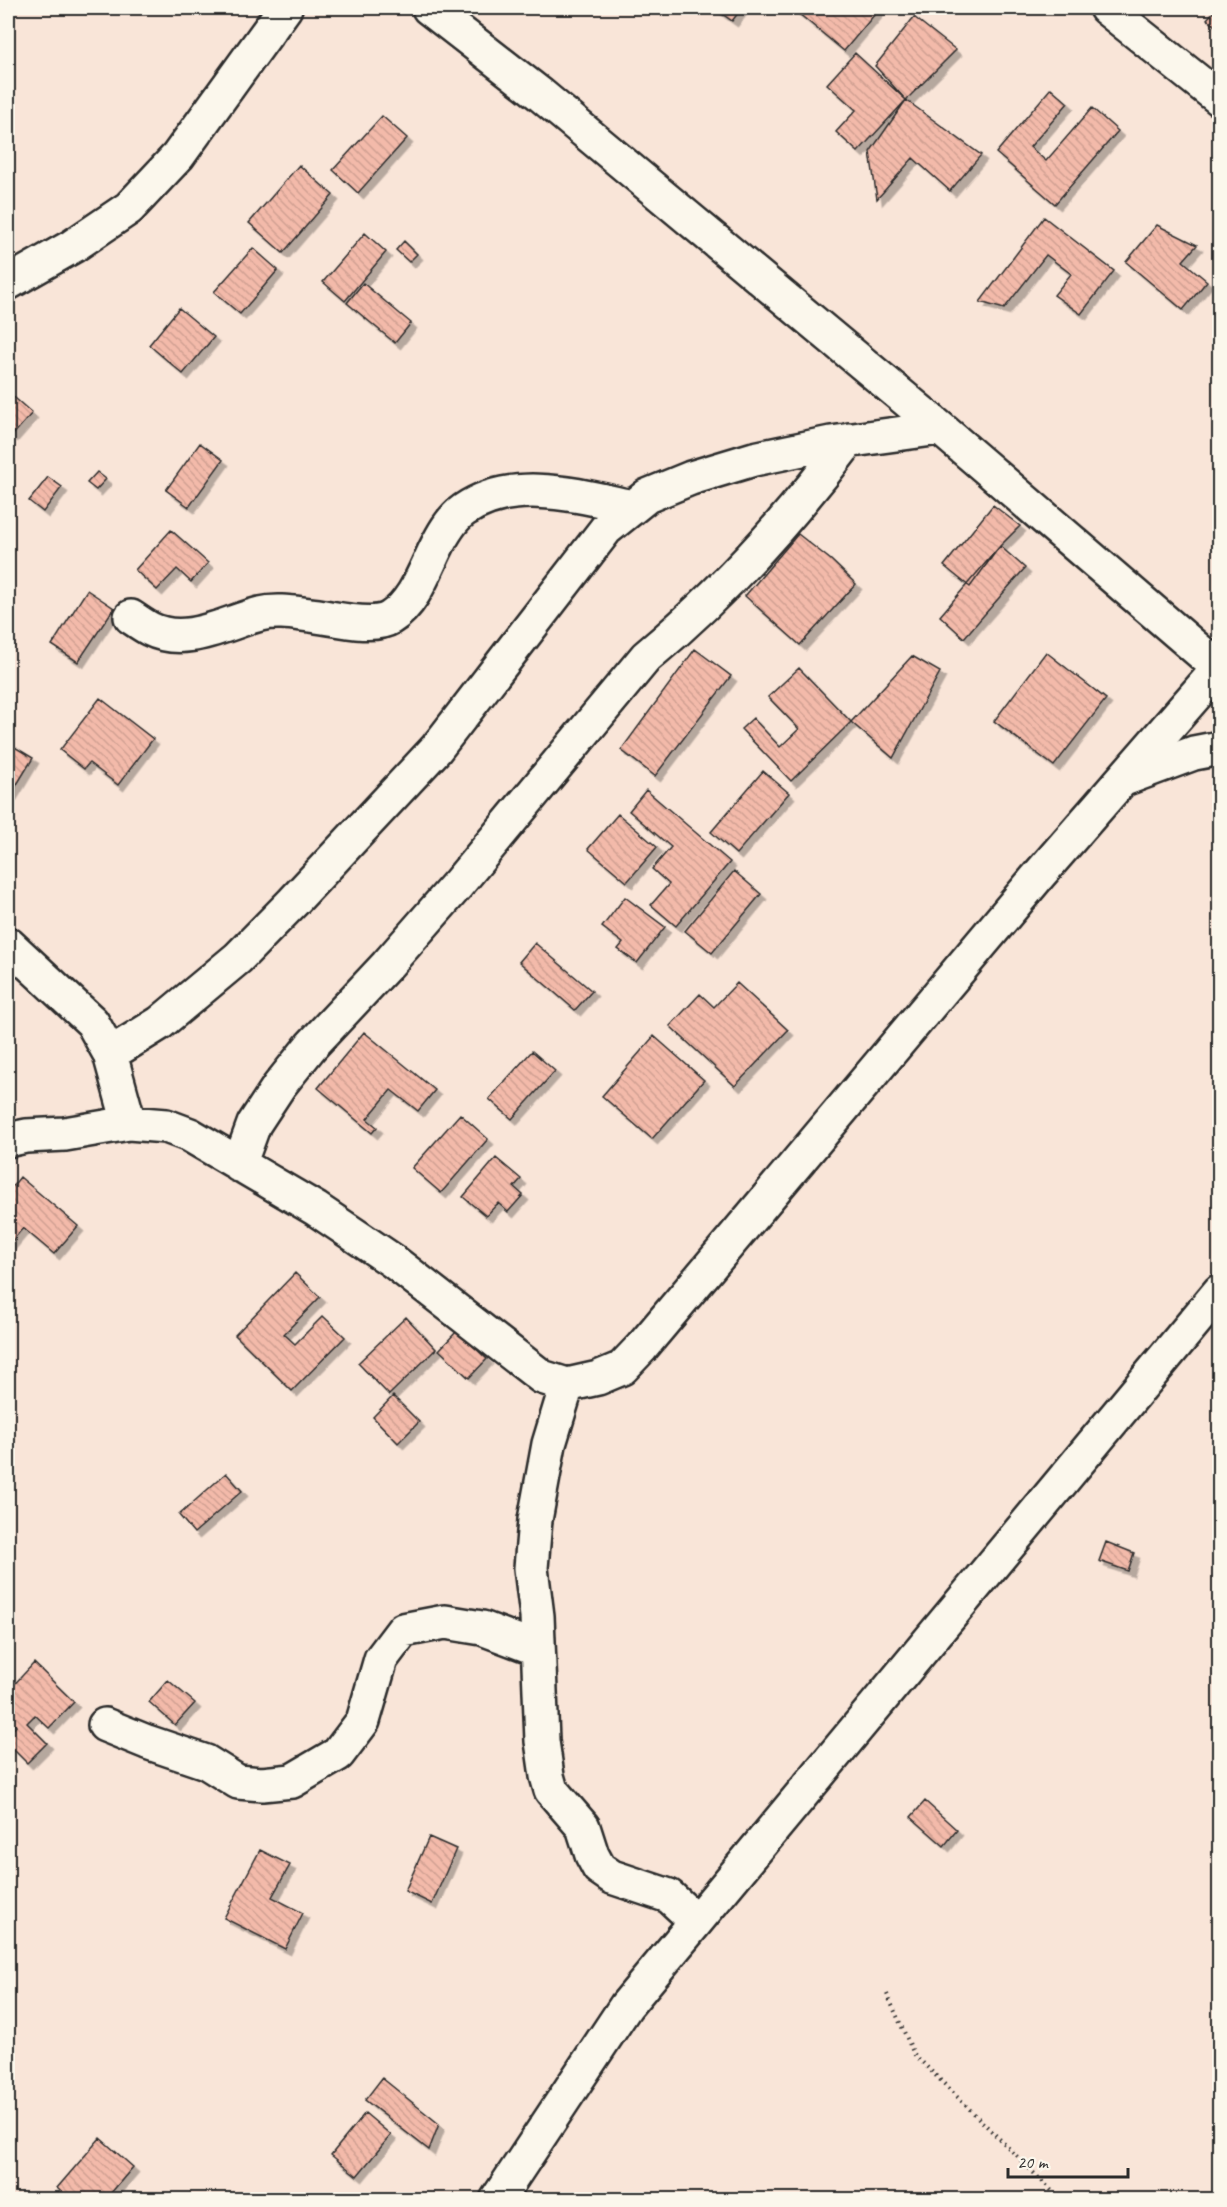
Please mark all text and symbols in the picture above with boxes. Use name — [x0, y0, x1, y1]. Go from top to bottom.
scale bar — [1008, 2141, 1128, 2179]
text: 20 m — [1017, 2151, 1050, 2173]

